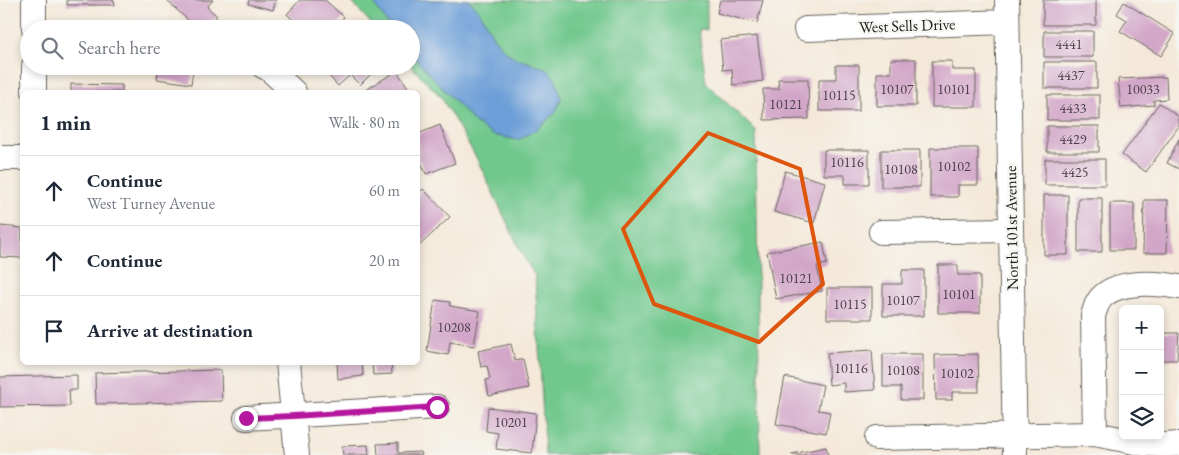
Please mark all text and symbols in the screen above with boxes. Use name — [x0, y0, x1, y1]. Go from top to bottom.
street label: West Sells Drive — [858, 13, 956, 38]
search box — [20, 20, 420, 75]
icon: search — [38, 34, 66, 62]
text: Search here — [78, 35, 160, 60]
house number: 4441 — [1056, 35, 1082, 53]
house number: 4437 — [1058, 66, 1085, 84]
house number: 10107 — [880, 80, 914, 98]
house number: 10101 — [937, 80, 971, 98]
house number: 10033 — [1126, 80, 1160, 98]
house number: 10115 — [822, 86, 856, 104]
house number: 10121 — [769, 95, 803, 113]
house number: 4433 — [1060, 99, 1087, 117]
text: 1 min — [40, 109, 91, 136]
text: Walk · 80 m — [329, 112, 400, 133]
house number: 4429 — [1060, 130, 1087, 148]
house number: 10116 — [830, 153, 864, 171]
house number: 10102 — [937, 157, 971, 175]
house number: 10108 — [884, 160, 918, 178]
house number: 4425 — [1062, 163, 1088, 181]
street label: North 101st Avenue — [1000, 165, 1023, 291]
text: Continue — [87, 168, 162, 193]
icon: ahead — [40, 177, 68, 205]
text: 60 m — [369, 180, 400, 201]
text: West Turney Avenue — [87, 193, 215, 214]
icon: ahead — [40, 247, 68, 275]
text: Continue — [87, 248, 162, 273]
text: 20 m — [369, 250, 400, 271]
house number: 10121 — [779, 269, 813, 287]
house number: 10101 — [942, 285, 976, 303]
house number: 10107 — [886, 291, 920, 309]
house number: 10115 — [833, 295, 867, 313]
map controls — [1119, 305, 1164, 440]
button: + — [1119, 305, 1164, 350]
icon: arrive — [40, 317, 68, 345]
text: Arrive at destination — [87, 318, 253, 343]
house number: 10208 — [437, 318, 471, 336]
button: − — [1119, 350, 1164, 395]
house number: 10116 — [834, 359, 868, 377]
house number: 10108 — [886, 361, 920, 379]
house number: 10102 — [940, 364, 974, 382]
button: layers — [1119, 395, 1164, 440]
route start — [426, 396, 449, 419]
route end — [235, 407, 258, 430]
house number: 10201 — [494, 413, 528, 431]

